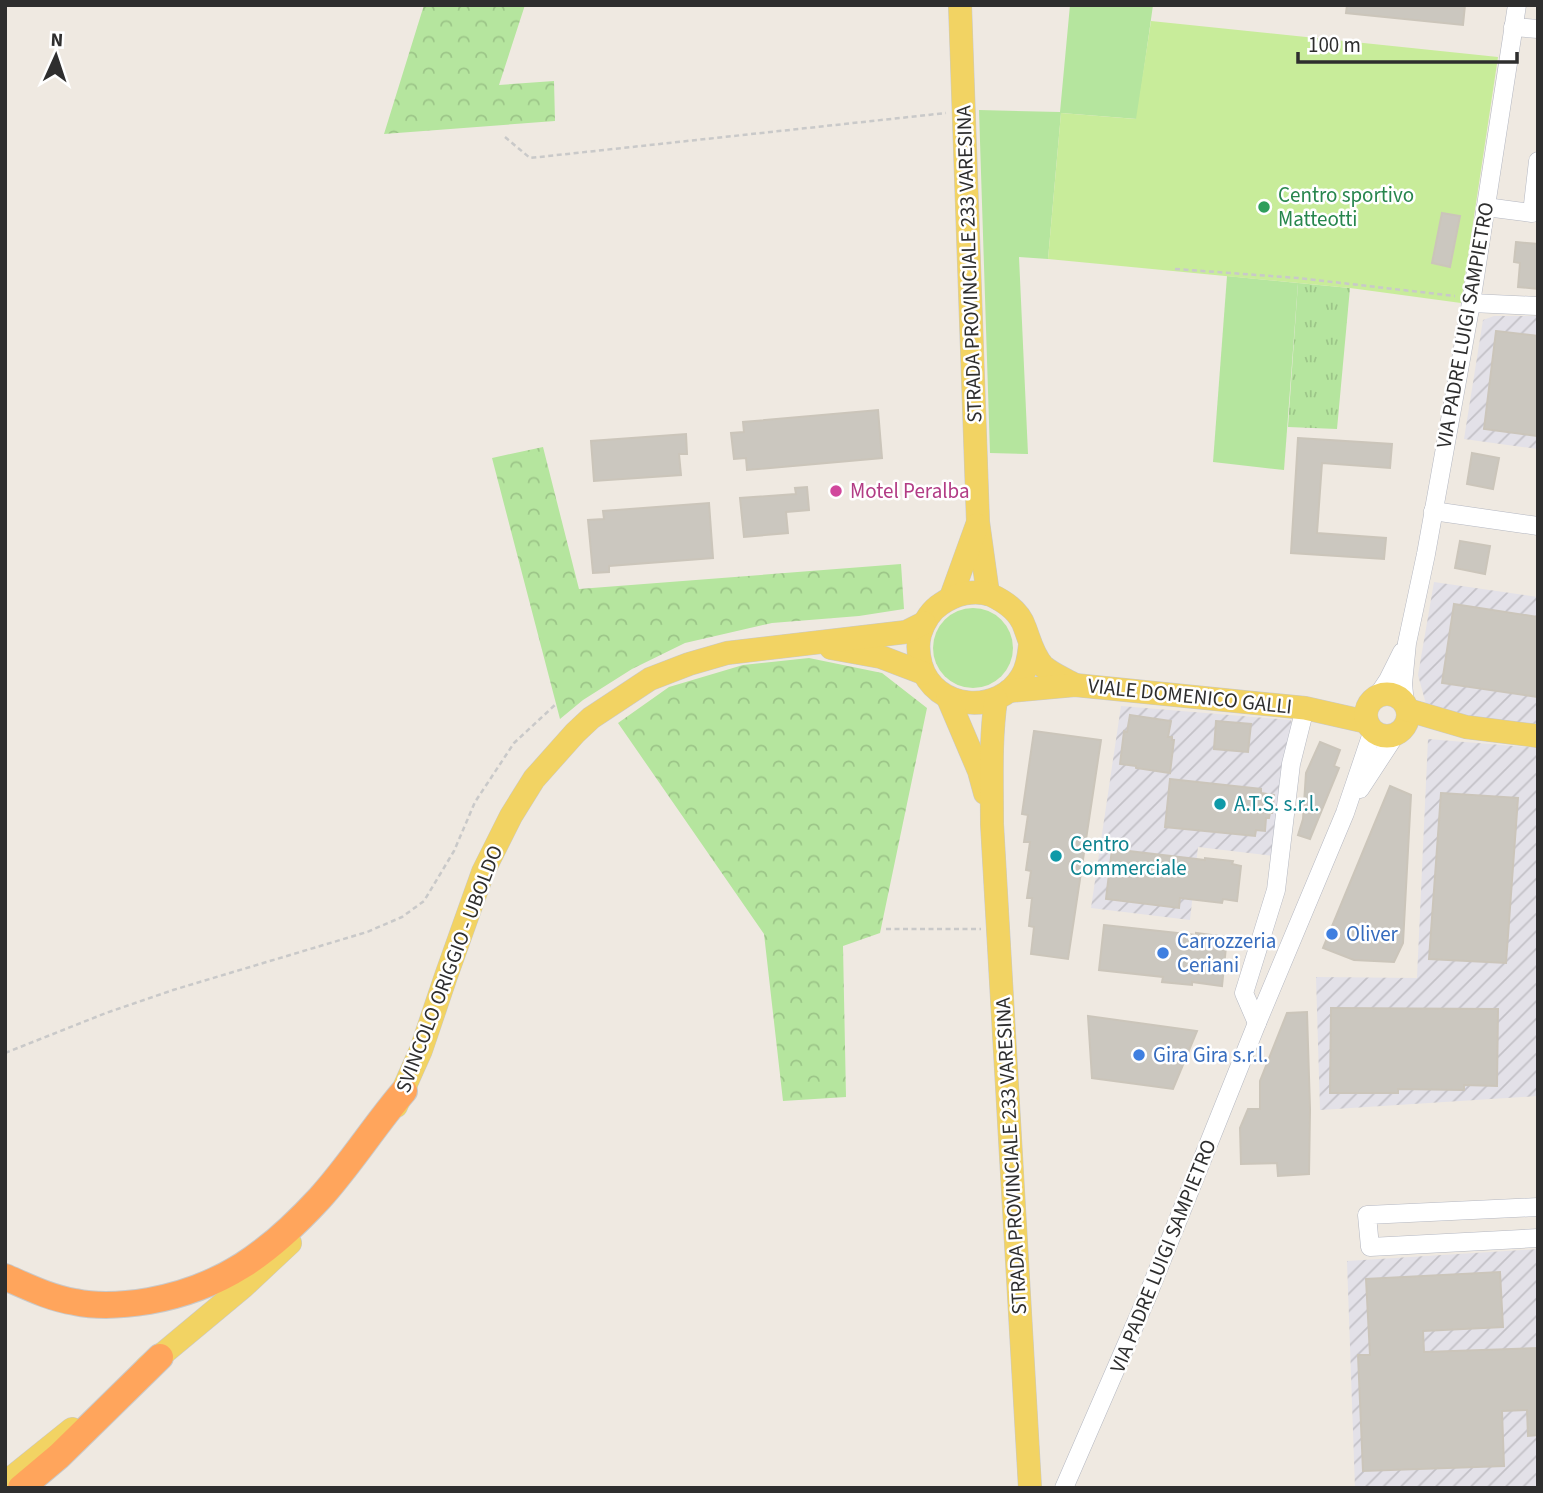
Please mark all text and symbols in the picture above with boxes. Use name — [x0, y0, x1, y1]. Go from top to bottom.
north arrow — [21, 21, 91, 91]
scale bar — [1298, 21, 1517, 65]
text: N — [50, 27, 64, 54]
text: 100 m — [1308, 30, 1361, 60]
street label: STRADA PROVINCIALE 233 VARESINA — [948, 104, 990, 423]
place label: Centro sportivo Matteotti — [1278, 180, 1414, 234]
marker: Centro sportivo Matteotti — [1256, 199, 1272, 215]
street label: VIA PADRE LUIGI SAMPIETRO — [1429, 200, 1501, 450]
place label: Motel Peralba — [850, 476, 970, 506]
marker: Motel Peralba — [828, 483, 844, 499]
street label: VIALE DOMENICO GALLI — [1086, 670, 1294, 722]
place label: A.T.S. s.r.l. — [1234, 789, 1319, 819]
marker: A.T.S. s.r.l. — [1212, 796, 1228, 812]
place label: Centro Commerciale — [1070, 829, 1187, 883]
street label: SVINCOLO ORIGGIO - UBOLDO — [388, 841, 510, 1097]
marker: Centro Commerciale — [1048, 848, 1064, 864]
place label: Oliver — [1346, 919, 1399, 949]
place label: Carrozzeria Ceriani — [1177, 926, 1276, 980]
marker: Oliver — [1324, 926, 1340, 942]
marker: Carrozzeria Ceriani — [1155, 945, 1171, 961]
street label: STRADA PROVINCIALE 233 VARESINA — [988, 996, 1034, 1315]
place label: Gira Gira s.r.l. — [1153, 1040, 1268, 1070]
marker: Gira Gira s.r.l. — [1131, 1047, 1147, 1063]
street label: VIA PADRE LUIGI SAMPIETRO — [1102, 1135, 1224, 1377]

